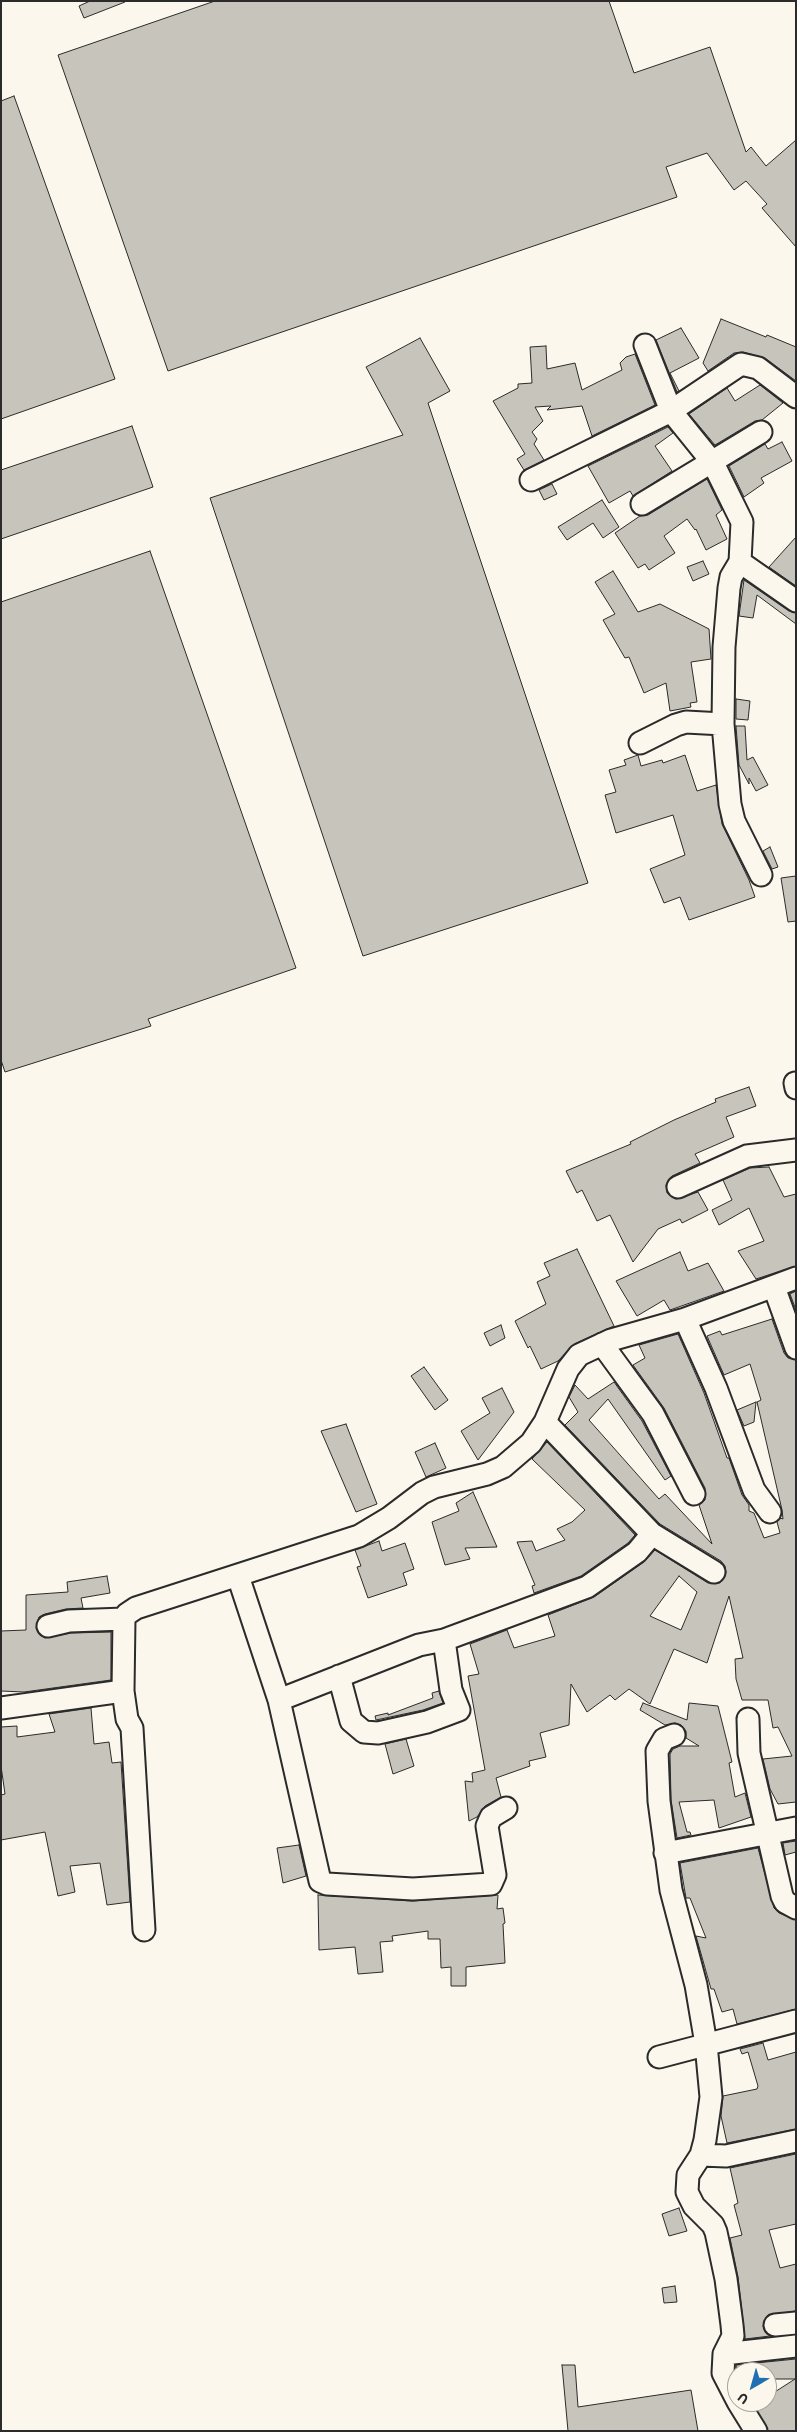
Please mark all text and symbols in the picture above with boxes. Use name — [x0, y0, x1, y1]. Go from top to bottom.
north arrow — [727, 2362, 777, 2412]
text: U — [734, 2389, 752, 2408]

